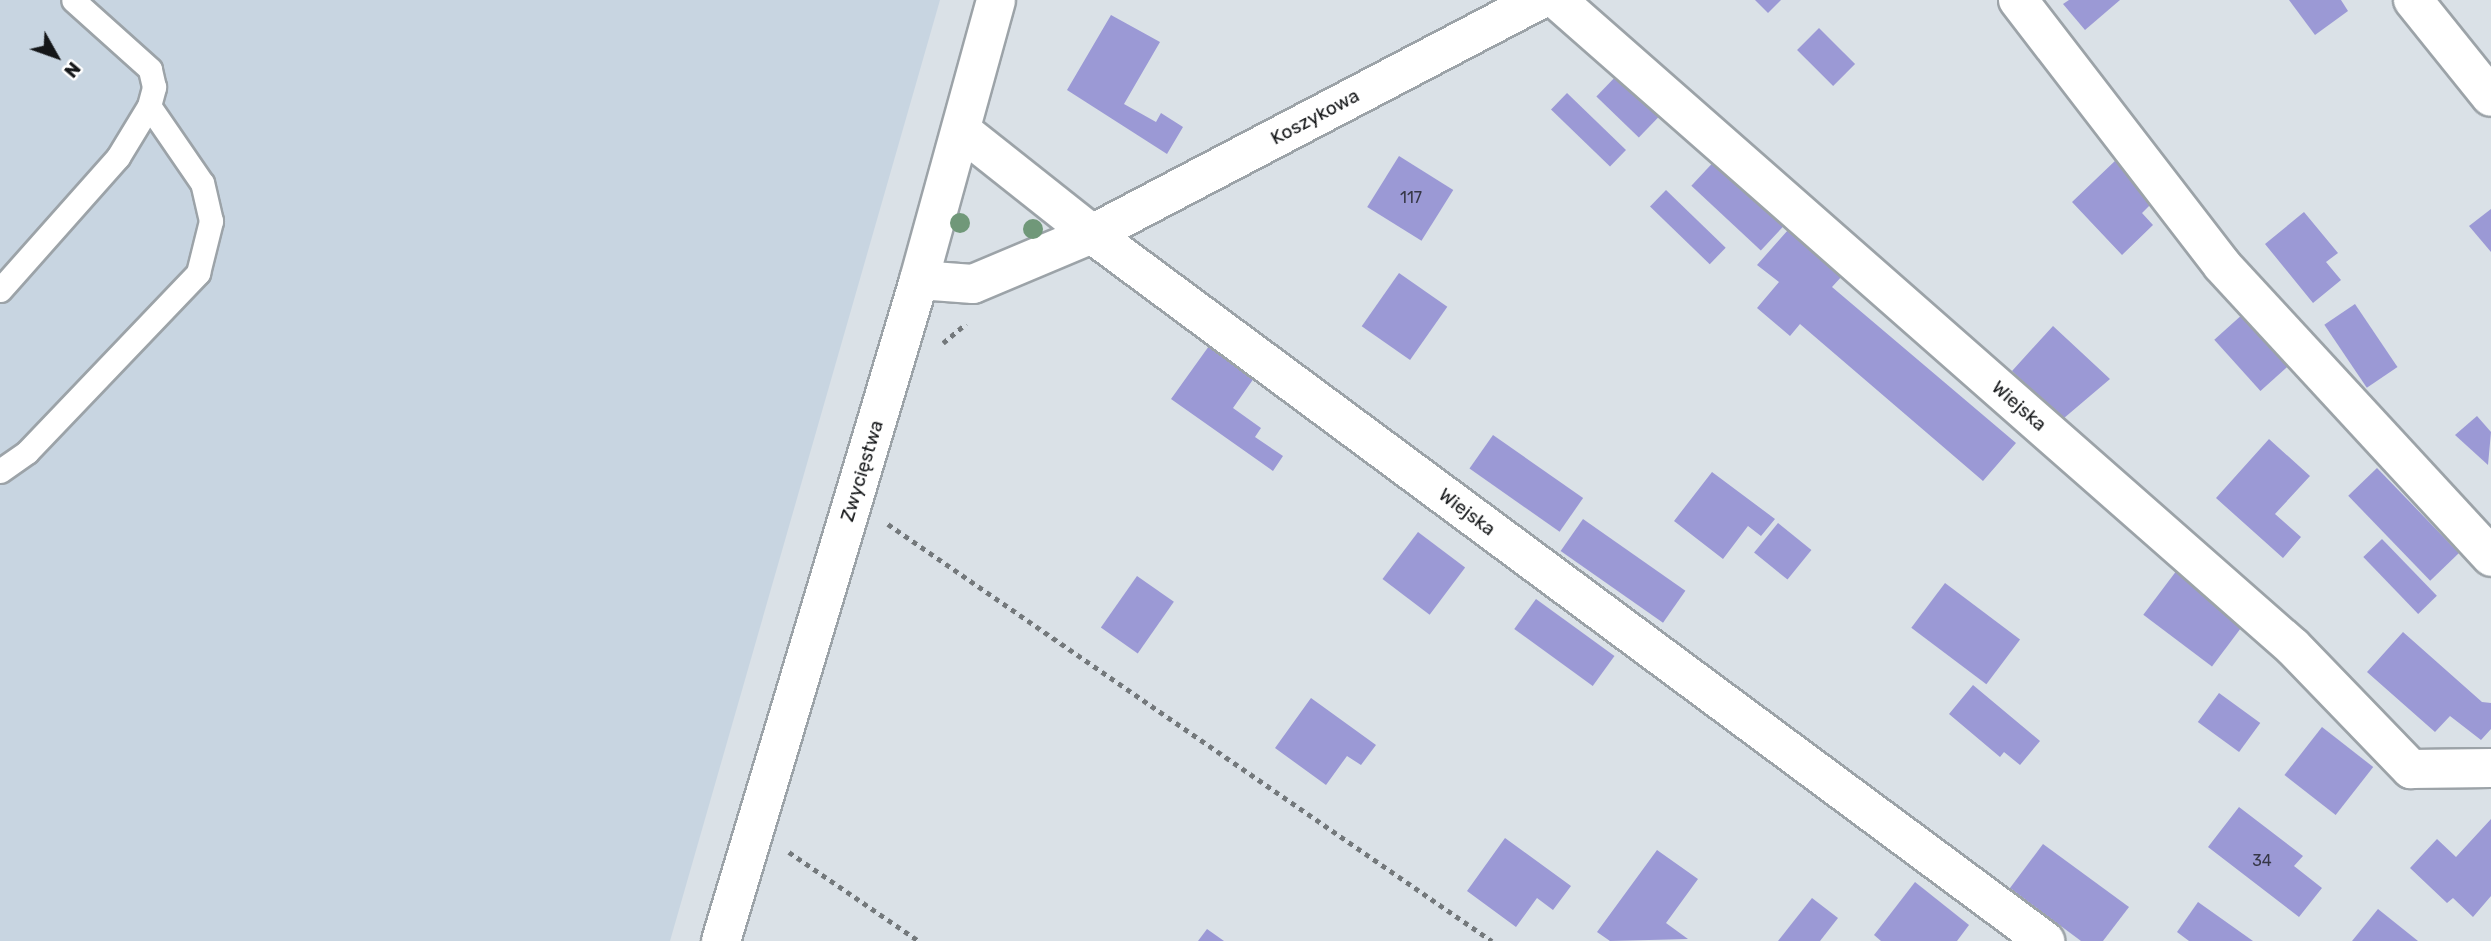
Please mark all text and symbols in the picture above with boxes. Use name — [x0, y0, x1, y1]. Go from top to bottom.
north arrow — [21, 21, 91, 91]
text: N — [59, 57, 86, 82]
street label: Koszykowa — [1267, 84, 1363, 150]
house number: 117 — [1400, 188, 1422, 208]
street label: Wiejska — [1987, 376, 2051, 436]
street label: Zwycięstwa — [836, 418, 888, 524]
street label: Wiejska — [1434, 483, 1500, 541]
house number: 34 — [2252, 851, 2272, 871]

